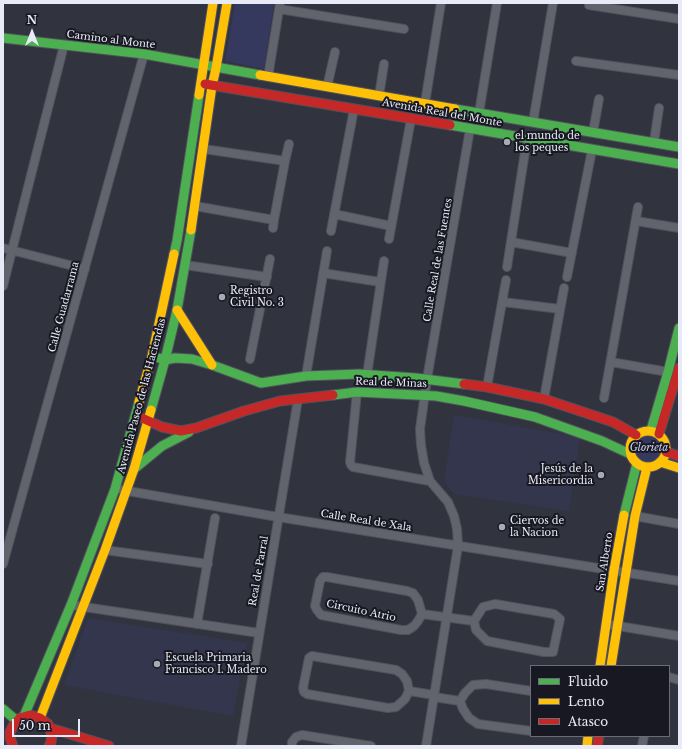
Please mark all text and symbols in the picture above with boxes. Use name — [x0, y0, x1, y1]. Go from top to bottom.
north arrow — [12, 12, 52, 52]
text: N — [27, 13, 37, 27]
street label: Camino al Monte — [66, 29, 156, 51]
street label: Avenida Real del Monte — [381, 97, 503, 129]
place label: el mundo de los peques — [515, 130, 580, 154]
marker: el mundo de los peques — [502, 137, 512, 147]
street label: Calle Real de las Fuentes — [421, 197, 455, 323]
street label: Calle Guadarrama — [46, 260, 82, 354]
place label: Registro Civil No. 3 — [230, 285, 284, 308]
marker: Registro Civil No. 3 — [217, 292, 227, 302]
street label: Avenida Paseo de las Haciendas — [115, 317, 169, 475]
street label: Real de Minas — [355, 376, 427, 390]
park label: Glorieta — [630, 442, 668, 454]
place label: Jesús de la Misericordia — [528, 463, 593, 486]
marker: Jesús de la Misericordia — [596, 470, 606, 480]
street label: Calle Real de Xala — [320, 508, 412, 534]
place label: Ciervos de la Nacion — [510, 515, 564, 538]
marker: Ciervos de la Nacion — [497, 522, 507, 532]
street label: San Alberto — [594, 531, 616, 593]
street label: Real de Parral — [247, 535, 271, 607]
street label: Circuito Atrio — [325, 598, 397, 624]
place label: Escuela Primaria Francisco I. Madero — [165, 652, 267, 676]
marker: Escuela Primaria Francisco I. Madero — [152, 659, 162, 669]
legend — [530, 665, 670, 737]
text: Fluido — [568, 674, 608, 689]
text: Lento — [568, 694, 604, 709]
scale bar — [14, 711, 82, 737]
text: Atasco — [568, 714, 608, 729]
text: 50 m — [19, 718, 51, 733]

